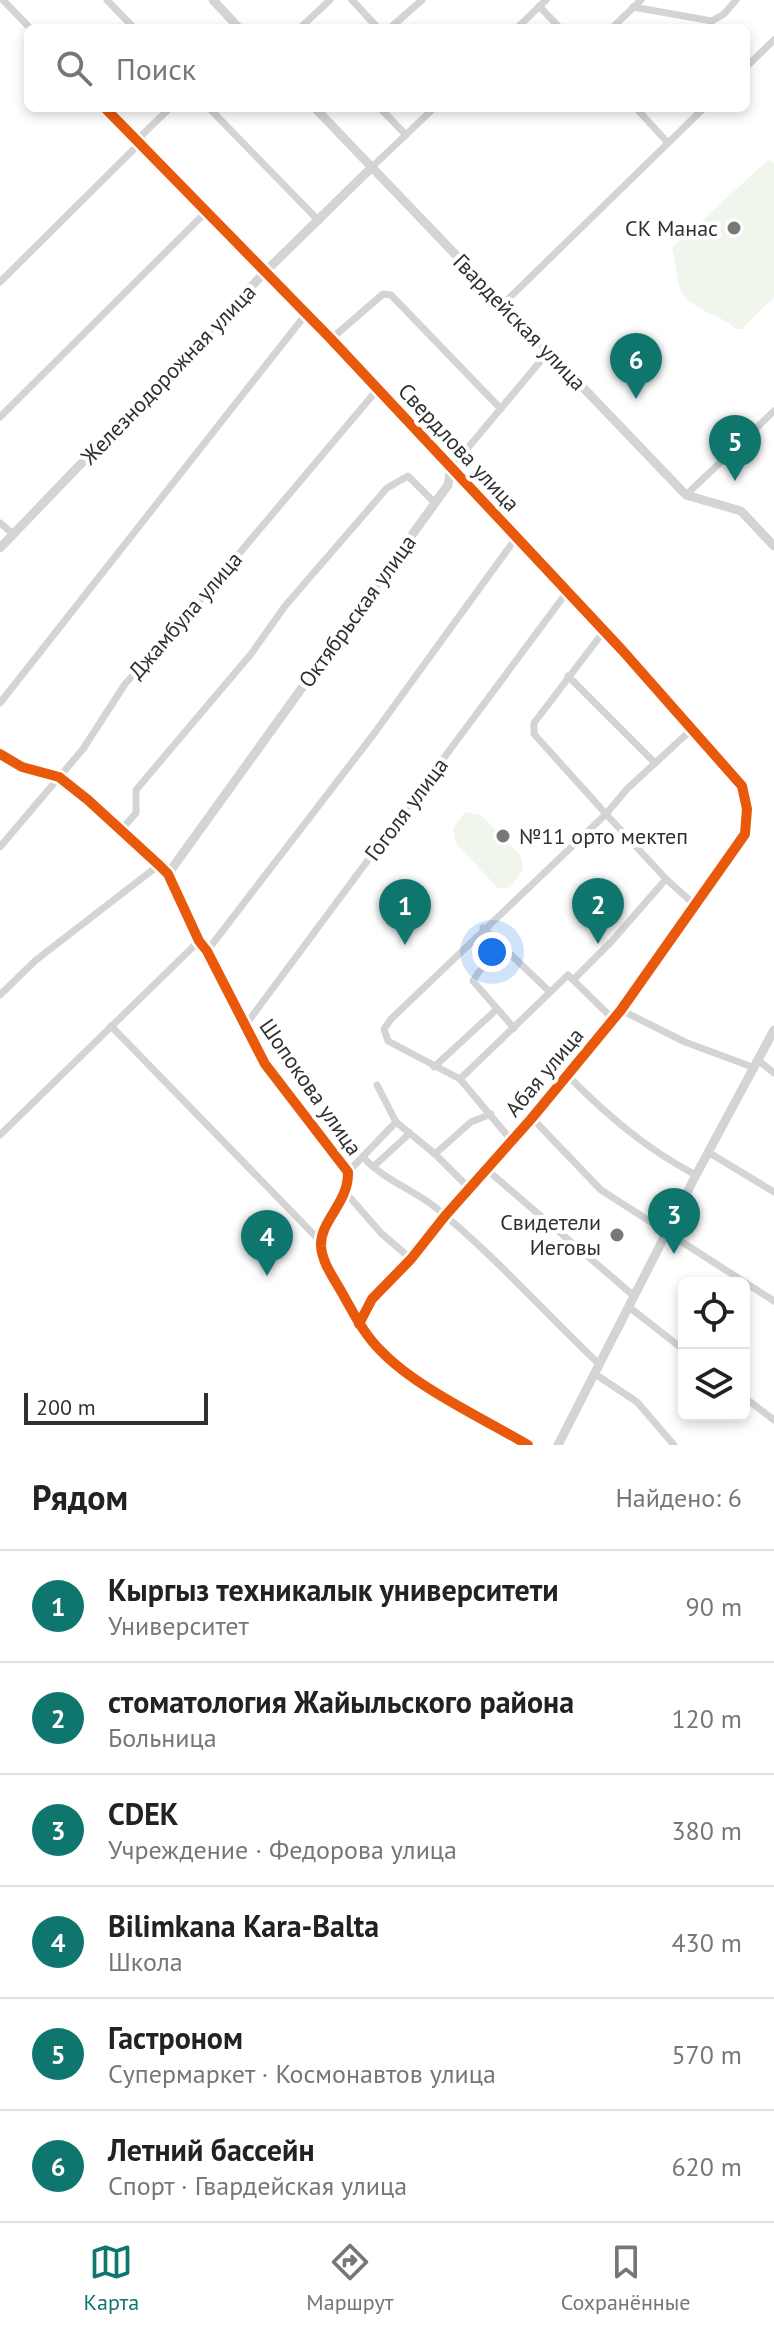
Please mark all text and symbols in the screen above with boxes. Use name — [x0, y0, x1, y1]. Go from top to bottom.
search box — [24, 24, 750, 112]
icon: search — [52, 46, 96, 90]
text: Поиск — [116, 49, 196, 88]
place label: СК Манас — [625, 214, 718, 242]
marker: СК Манас — [725, 219, 743, 237]
street label: Гвардейская улица — [448, 248, 592, 396]
street label: Железнодорожная улица — [74, 278, 261, 471]
pin: 6 — [610, 333, 662, 399]
street label: Свердлова улица — [392, 377, 526, 517]
pin: 5 — [709, 415, 761, 481]
street label: Октябрьская улица — [292, 529, 422, 693]
street label: Джамбула улица — [122, 546, 248, 684]
street label: Гоголя улица — [358, 752, 454, 866]
place label: №11 орто мектеп — [519, 822, 688, 850]
marker: №11 орто мектеп — [494, 827, 512, 845]
pin: 2 — [572, 878, 624, 944]
pin: 1 — [379, 879, 431, 945]
your location — [472, 932, 512, 972]
street label: Шопокова улица — [254, 1013, 368, 1161]
street label: Абая улица — [499, 1022, 589, 1122]
pin: 3 — [648, 1188, 700, 1254]
place label: Свидетели Иеговы — [500, 1208, 601, 1261]
pin: 4 — [241, 1210, 293, 1276]
marker: Свидетели Иеговы — [608, 1226, 626, 1244]
map controls — [678, 1277, 750, 1421]
button: locate — [678, 1277, 750, 1349]
button: layers — [678, 1349, 750, 1421]
scale bar — [24, 1389, 208, 1425]
text: 200 m — [36, 1393, 96, 1421]
text: Рядом — [32, 1475, 128, 1519]
text: Найдено: 6 — [615, 1481, 742, 1514]
text: Кыргыз техникалык университети — [108, 1570, 559, 1609]
text: 1 — [51, 1590, 65, 1623]
text: 90 m — [686, 1590, 742, 1623]
text: Университет — [108, 1609, 249, 1642]
text: стоматология Жайыльского района — [108, 1682, 574, 1721]
text: 2 — [51, 1702, 65, 1735]
text: 120 m — [671, 1702, 742, 1735]
text: Больница — [108, 1721, 217, 1754]
text: CDEK — [108, 1794, 178, 1833]
text: 3 — [51, 1814, 65, 1847]
text: 380 m — [671, 1814, 742, 1847]
text: Учреждение · Федорова улица — [108, 1833, 457, 1866]
text: Bilimkana Kara-Balta — [108, 1906, 379, 1945]
text: 4 — [51, 1926, 65, 1959]
text: 430 m — [671, 1926, 742, 1959]
text: Школа — [108, 1945, 183, 1978]
text: Гастроном — [108, 2018, 243, 2057]
text: 5 — [51, 2038, 65, 2071]
text: 570 m — [671, 2038, 742, 2071]
text: Супермаркет · Космонавтов улица — [108, 2057, 496, 2090]
text: Летний бассейн — [108, 2130, 315, 2169]
text: 6 — [51, 2150, 65, 2183]
text: 620 m — [671, 2150, 742, 2183]
text: Спорт · Гвардейская улица — [108, 2169, 407, 2202]
tab: Карта — [84, 2240, 139, 2316]
tab: Маршрут — [306, 2240, 393, 2316]
tab: Сохранённые — [561, 2240, 690, 2316]

